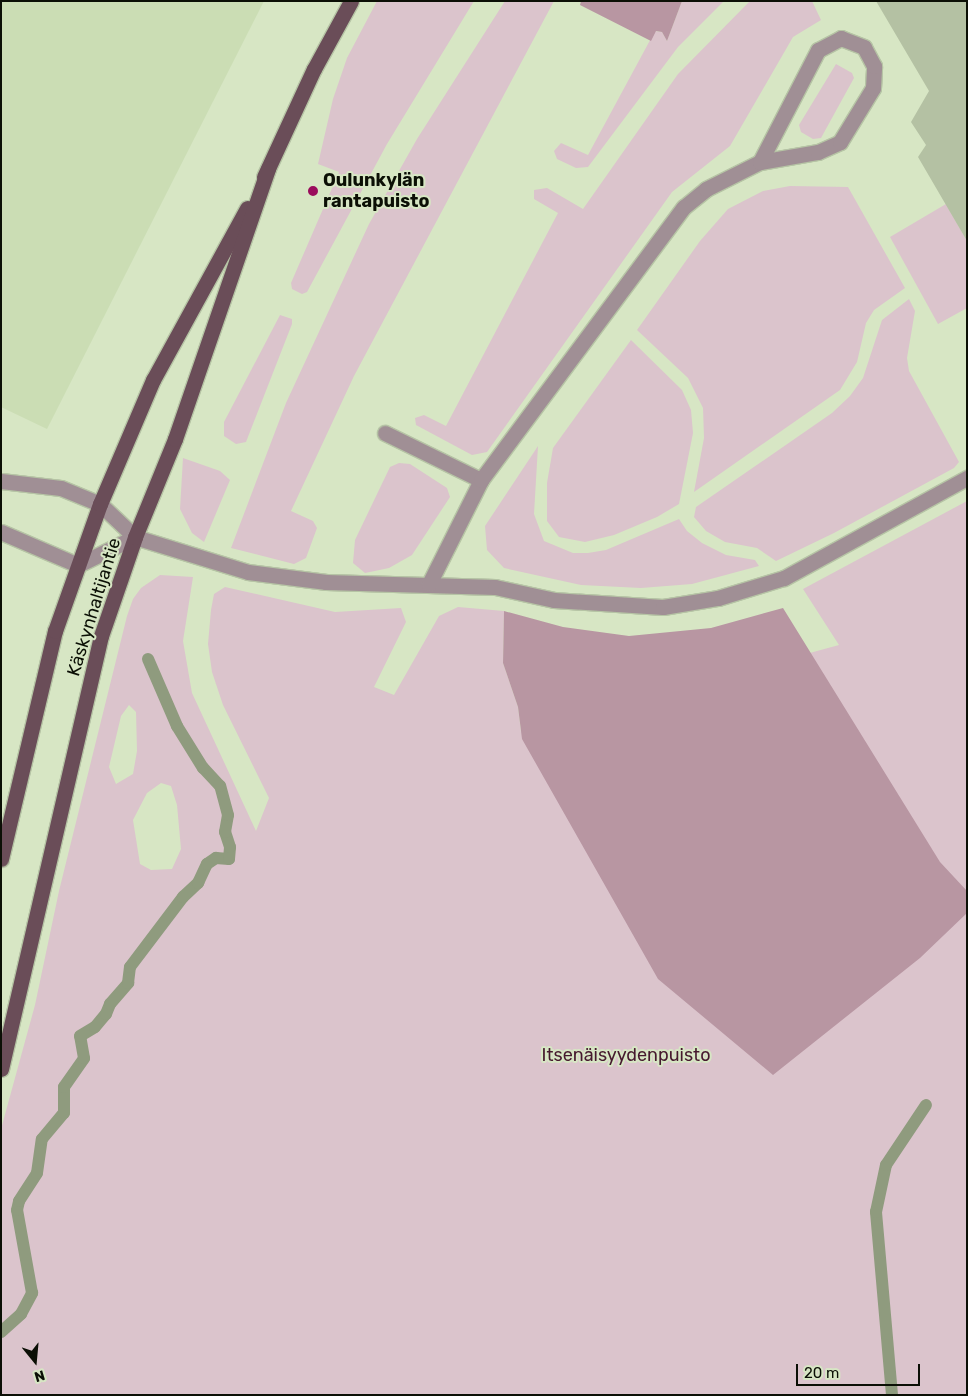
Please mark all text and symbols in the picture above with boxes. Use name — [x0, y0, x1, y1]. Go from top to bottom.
place label: Oulunkylän rantapuisto — [323, 170, 429, 212]
marker: Oulunkylän rantapuisto — [307, 185, 319, 197]
street label: Käskynhaltijantie — [63, 535, 125, 679]
park label: Itsenäisyydenpuisto — [542, 1044, 710, 1066]
north arrow — [10, 1336, 60, 1386]
scale bar — [798, 1354, 922, 1386]
text: 20 m — [804, 1364, 839, 1382]
text: N — [32, 1366, 47, 1385]

